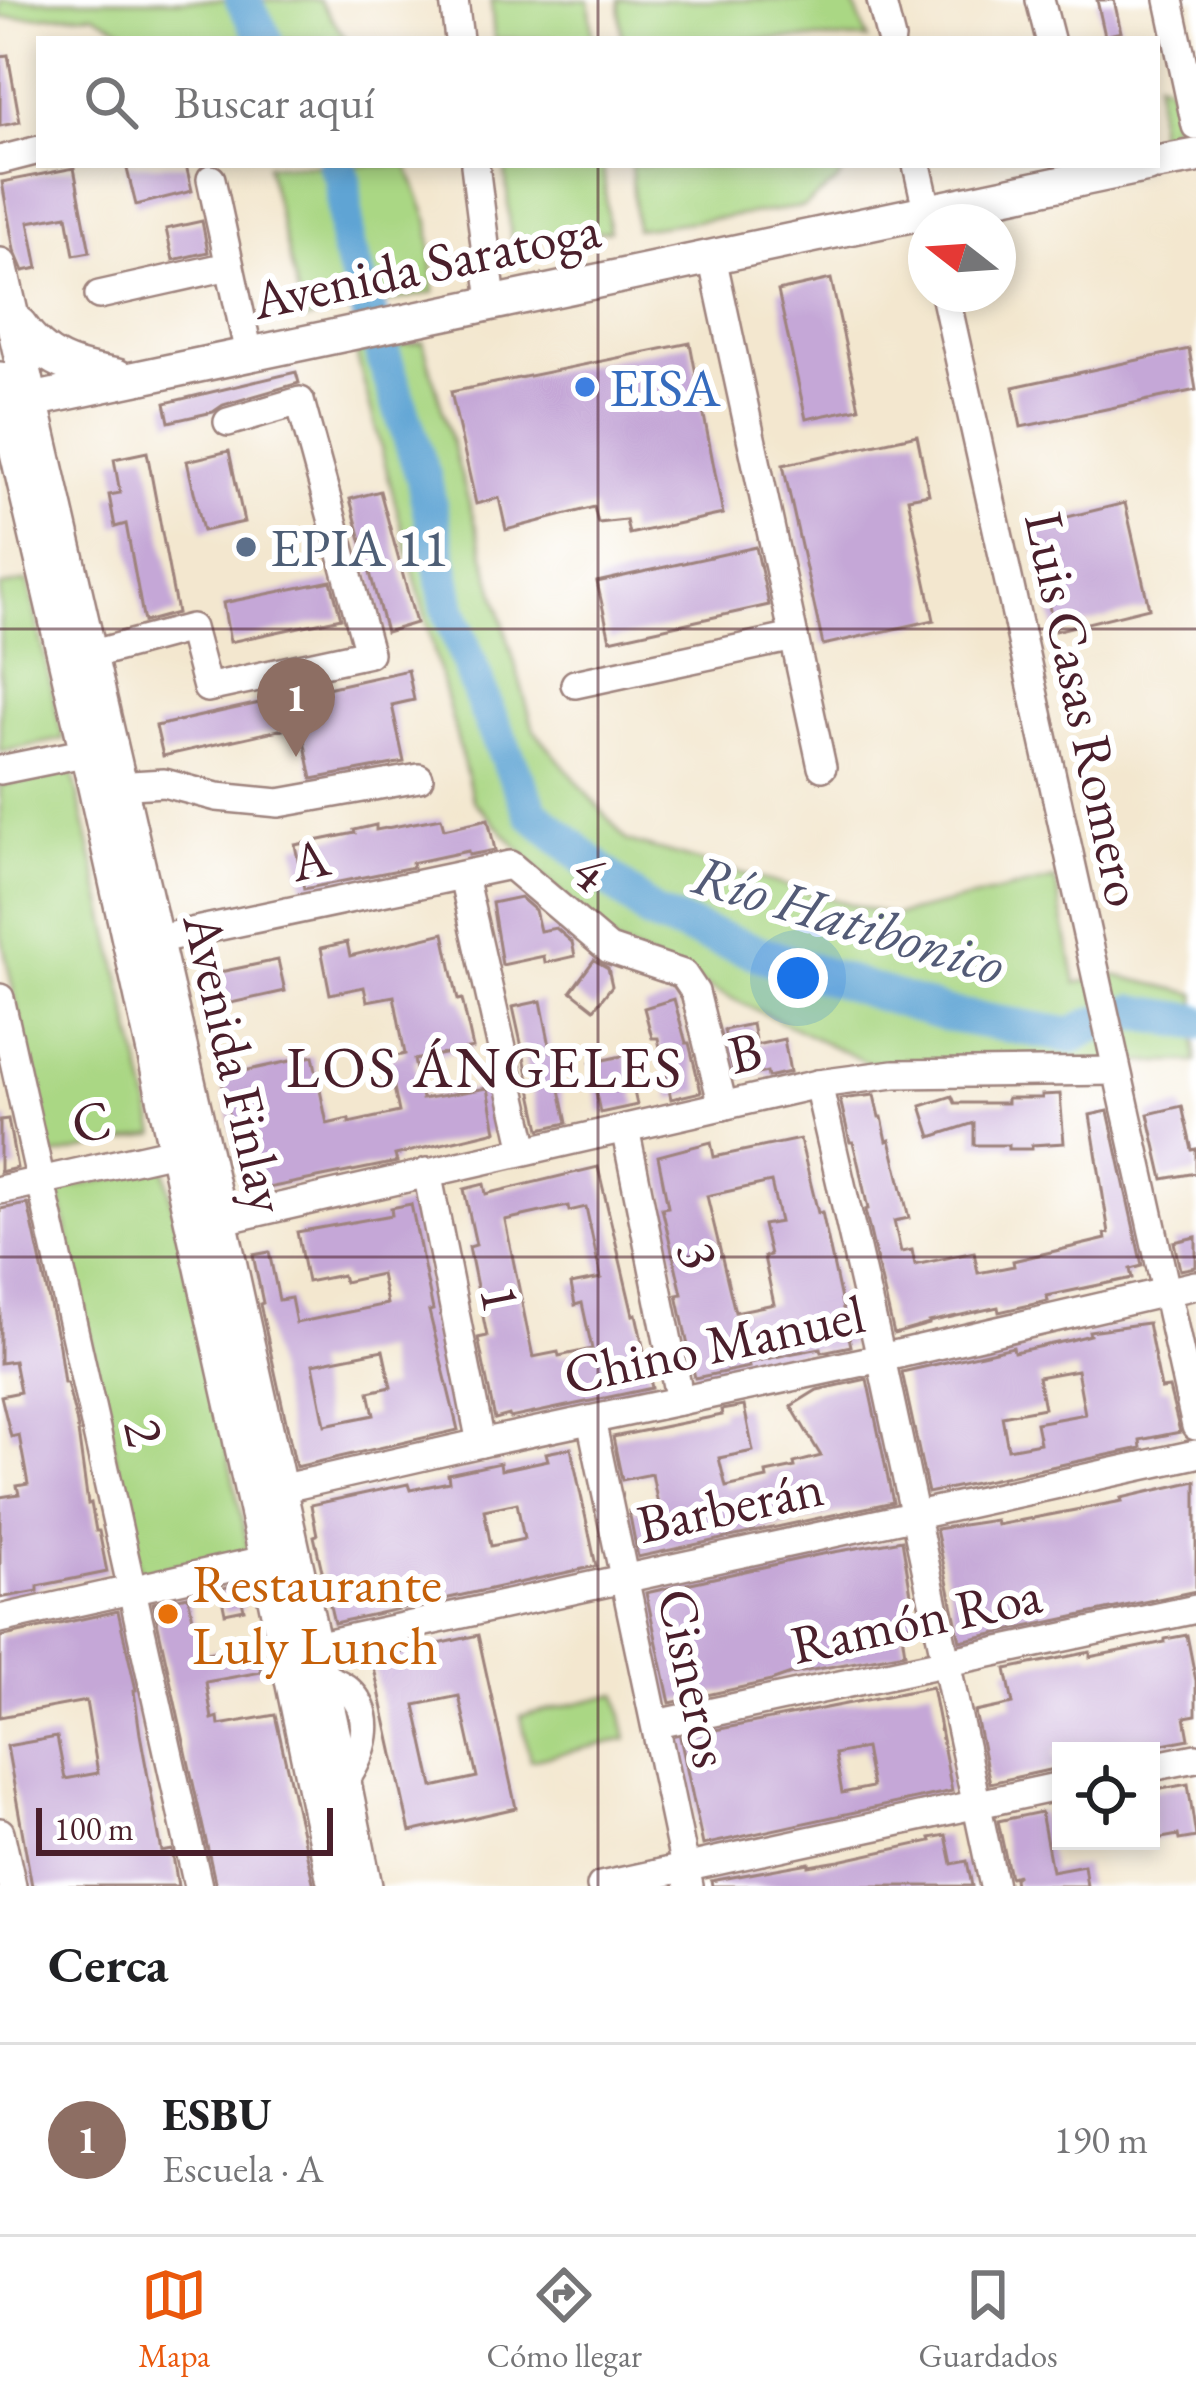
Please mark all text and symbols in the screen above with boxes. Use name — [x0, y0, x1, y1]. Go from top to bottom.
search box — [36, 36, 1160, 168]
icon: search — [78, 69, 144, 135]
text: Buscar aquí — [174, 73, 374, 131]
street label: Avenida Saratoga — [245, 193, 607, 335]
north arrow — [908, 204, 1016, 312]
place label: EISA — [609, 352, 721, 422]
marker: EISA — [572, 374, 598, 400]
street label: Luis Casas Romero — [1009, 505, 1161, 913]
place label: EPIA 11 — [270, 512, 449, 582]
marker: EPIA 11 — [233, 534, 259, 560]
pin: 1 — [257, 658, 335, 757]
street label: A — [283, 821, 336, 897]
street label: 4 — [559, 836, 624, 907]
water label: Río Hatibonico — [684, 837, 1014, 1001]
street label: Avenida Finlay — [167, 905, 305, 1220]
your location — [768, 948, 828, 1008]
street label: B — [722, 1014, 768, 1090]
district label: LOS ÁNGELES — [286, 1030, 684, 1104]
street label: C — [65, 1083, 117, 1159]
street label: 3 — [662, 1236, 736, 1274]
street label: Chino Manuel — [557, 1278, 871, 1410]
street label: 1 — [464, 1279, 538, 1317]
street label: 2 — [108, 1412, 182, 1452]
street label: Barberán — [631, 1451, 829, 1559]
place label: Restaurante Luly Lunch — [192, 1548, 442, 1680]
street label: Ramón Roa — [785, 1558, 1048, 1680]
street label: Cisneros — [642, 1582, 748, 1774]
marker: Restaurante Luly Lunch — [155, 1601, 181, 1627]
map controls — [1052, 1742, 1160, 1850]
button: locate — [1052, 1742, 1160, 1850]
scale bar — [36, 1802, 333, 1855]
text: 100 m — [54, 1807, 134, 1850]
text: Cerca — [48, 1931, 168, 1997]
text: ESBU — [162, 2085, 272, 2143]
text: 1 — [77, 2114, 97, 2165]
text: 190 m — [1054, 2114, 1148, 2165]
text: Escuela · A — [162, 2143, 324, 2194]
tab: Mapa — [138, 2262, 210, 2377]
tab: Cómo llegar — [487, 2262, 642, 2377]
tab: Guardados — [919, 2262, 1058, 2377]

